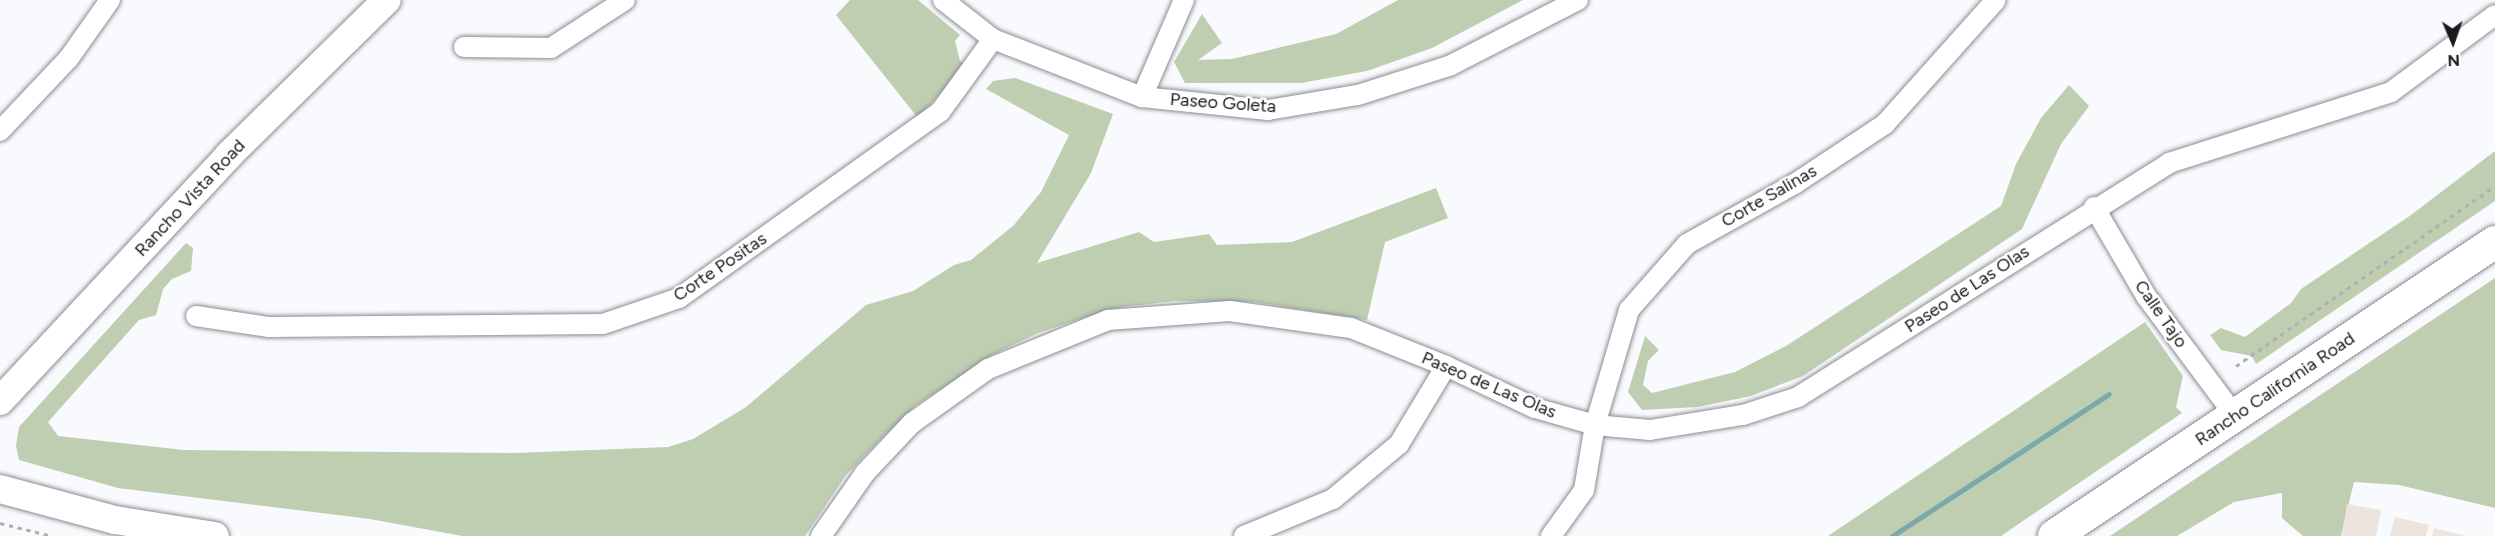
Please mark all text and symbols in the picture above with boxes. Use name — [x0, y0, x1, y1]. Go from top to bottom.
north arrow — [2423, 12, 2483, 72]
text: N — [2447, 51, 2460, 70]
street label: Paseo Goleta — [1169, 89, 1277, 117]
street label: Rancho Vista Road — [130, 135, 250, 261]
street label: Corte Salinas — [1717, 160, 1821, 232]
street label: Corte Positas — [669, 228, 771, 306]
street label: Paseo de Las Olas — [1901, 241, 2033, 337]
street label: Calle Tajo — [2130, 276, 2192, 352]
street label: Rancho California Road — [2191, 328, 2359, 450]
street label: Paseo de Las Olas — [1418, 347, 1560, 423]

